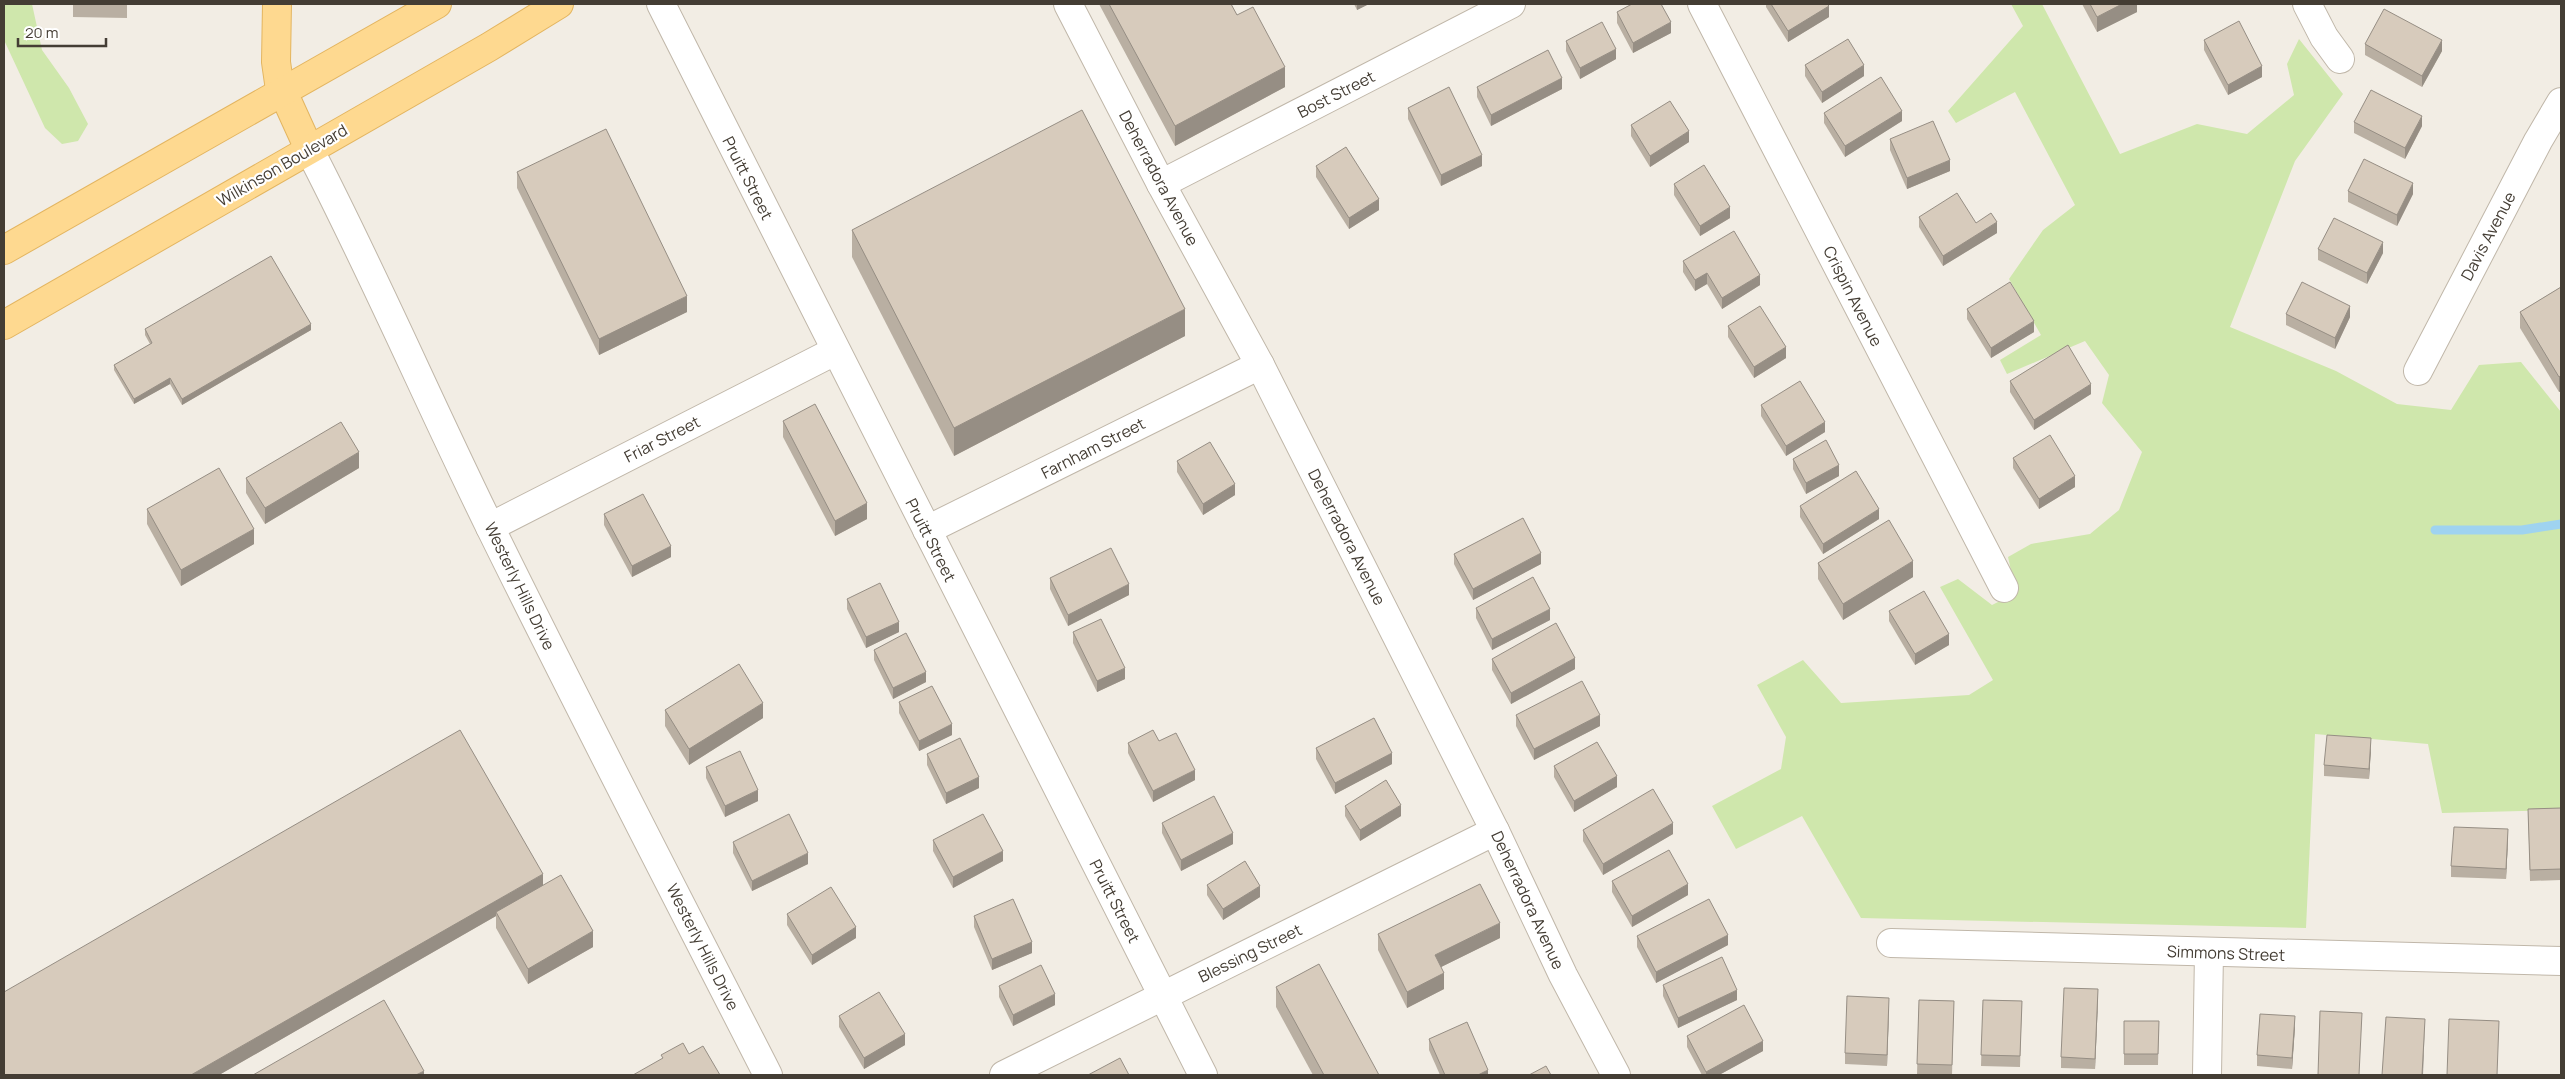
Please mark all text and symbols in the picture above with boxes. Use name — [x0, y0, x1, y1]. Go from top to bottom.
scale bar — [18, 15, 105, 47]
text: 20 m — [25, 22, 58, 43]
street label: Bost Street — [1293, 65, 1379, 123]
street label: Deherradora Avenue — [1114, 106, 1204, 250]
street label: Wilkinson Boulevard — [213, 119, 351, 211]
street label: Pruitt Street — [718, 133, 778, 223]
street label: Davis Avenue — [2455, 188, 2521, 284]
street label: Crispin Avenue — [1818, 242, 1888, 350]
street label: Friar Street — [620, 410, 704, 468]
street label: Farnham Street — [1037, 412, 1149, 484]
street label: Deherradora Avenue — [1303, 465, 1391, 609]
street label: Pruitt Street — [901, 495, 961, 585]
street label: Westerly Hills Drive — [480, 518, 560, 654]
street label: Deherradora Avenue — [1486, 827, 1570, 973]
street label: Pruitt Street — [1085, 856, 1145, 946]
street label: Westerly Hills Drive — [662, 880, 744, 1014]
street label: Blessing Street — [1195, 918, 1305, 988]
street label: Simmons Street — [2167, 940, 2285, 966]

